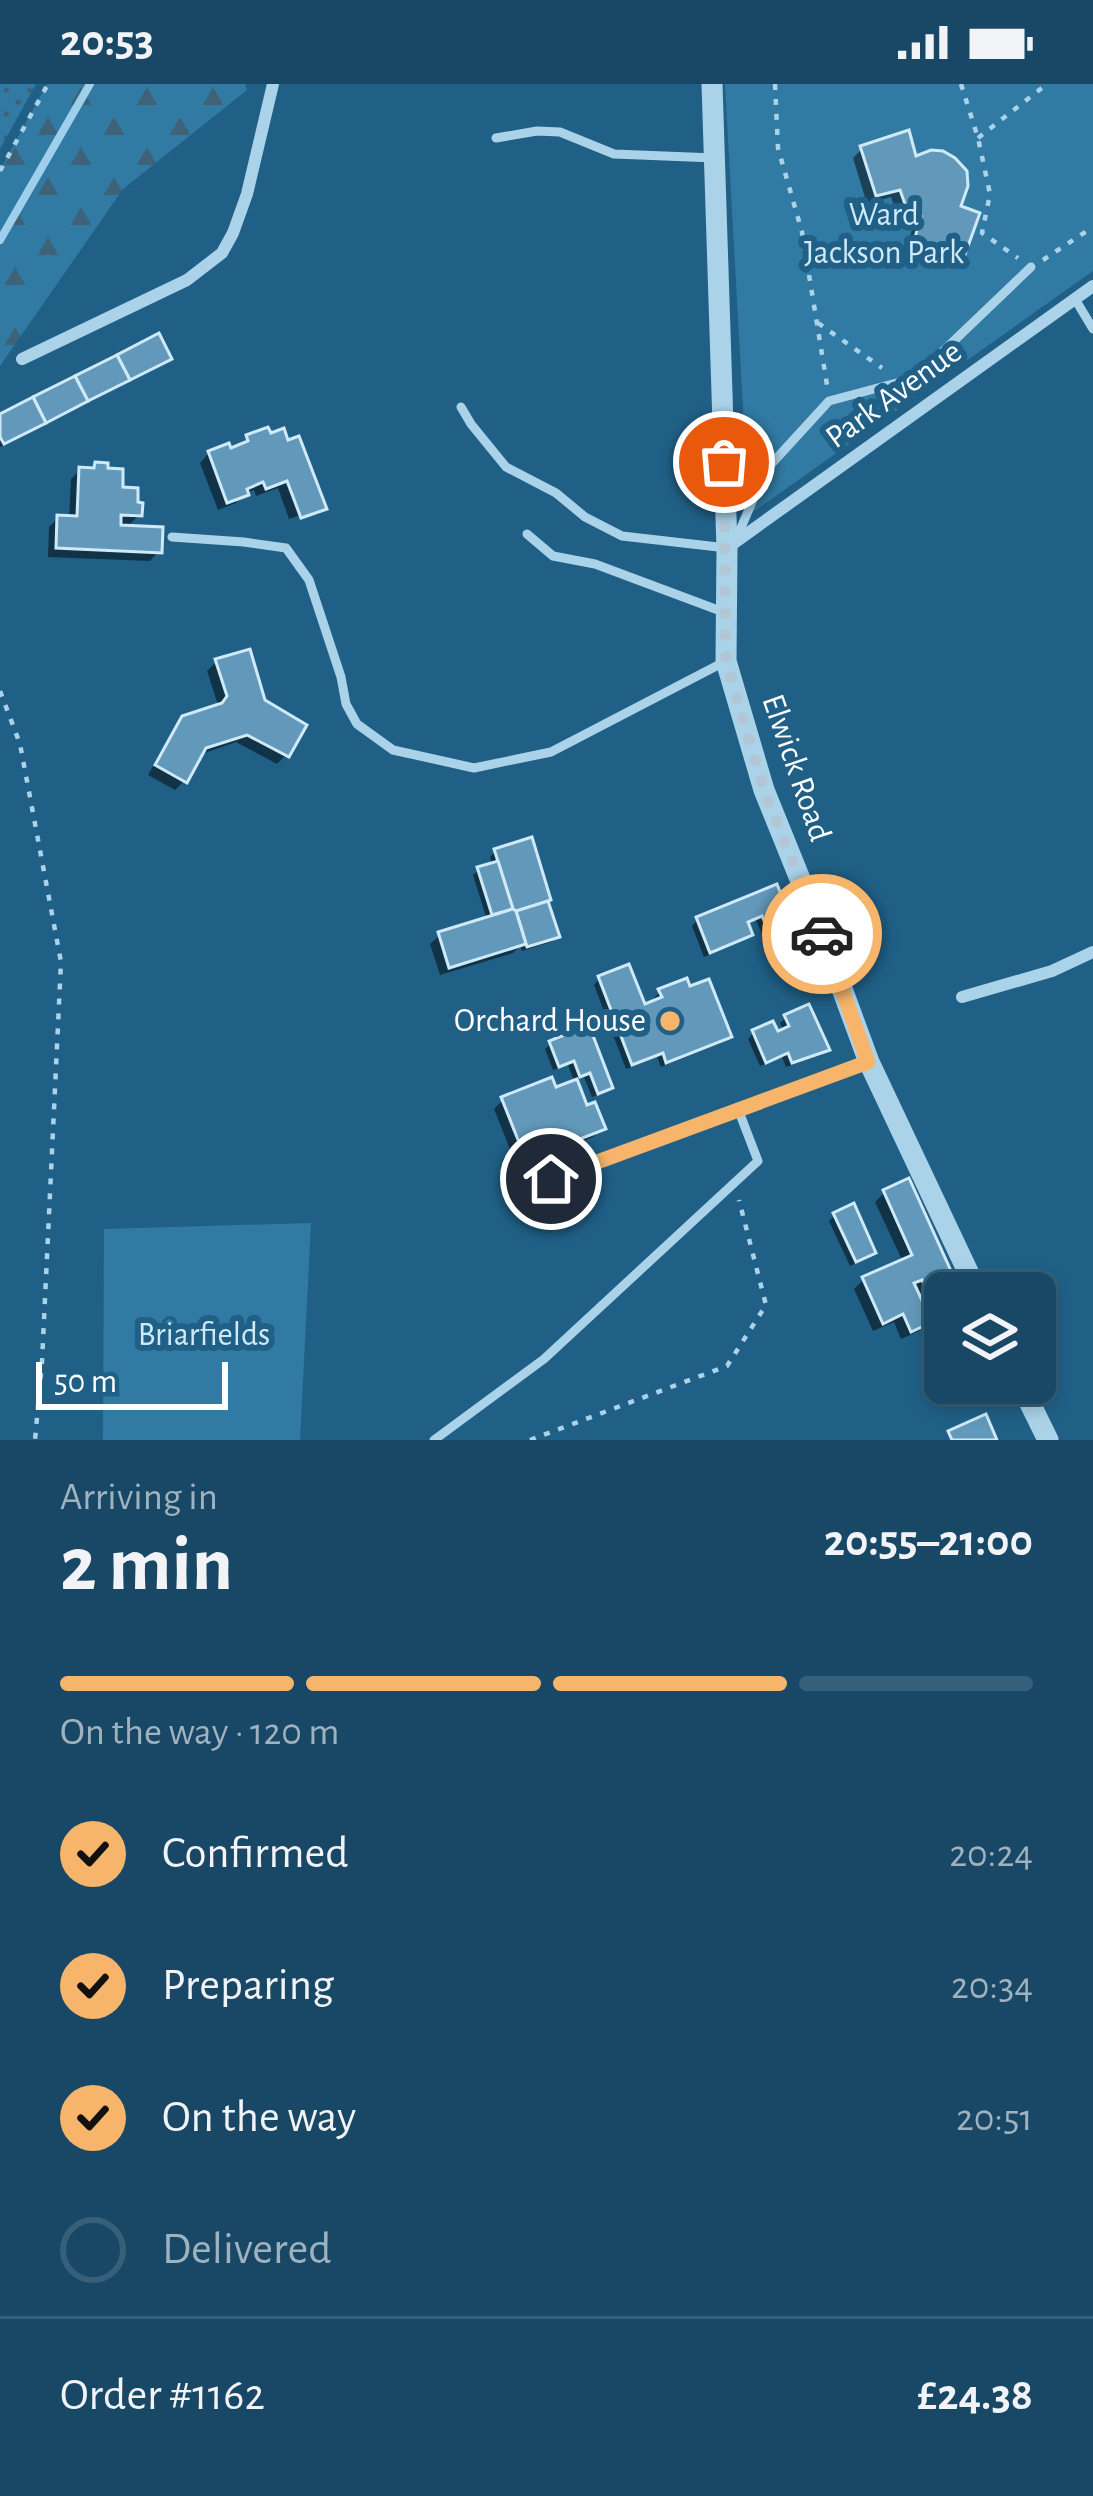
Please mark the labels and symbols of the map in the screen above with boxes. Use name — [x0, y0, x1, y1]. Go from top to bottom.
park label: Ward Jackson Park — [804, 199, 964, 270]
street label: Park Avenue — [820, 335, 968, 455]
pin — [673, 411, 775, 513]
street label: Elwick Road — [755, 690, 837, 846]
courier — [762, 874, 882, 994]
place label: Orchard House — [454, 1005, 646, 1038]
marker: Orchard House — [657, 1008, 683, 1034]
pin — [500, 1128, 602, 1230]
park label: Briarfields — [138, 1319, 270, 1352]
scale bar — [36, 1356, 228, 1409]

